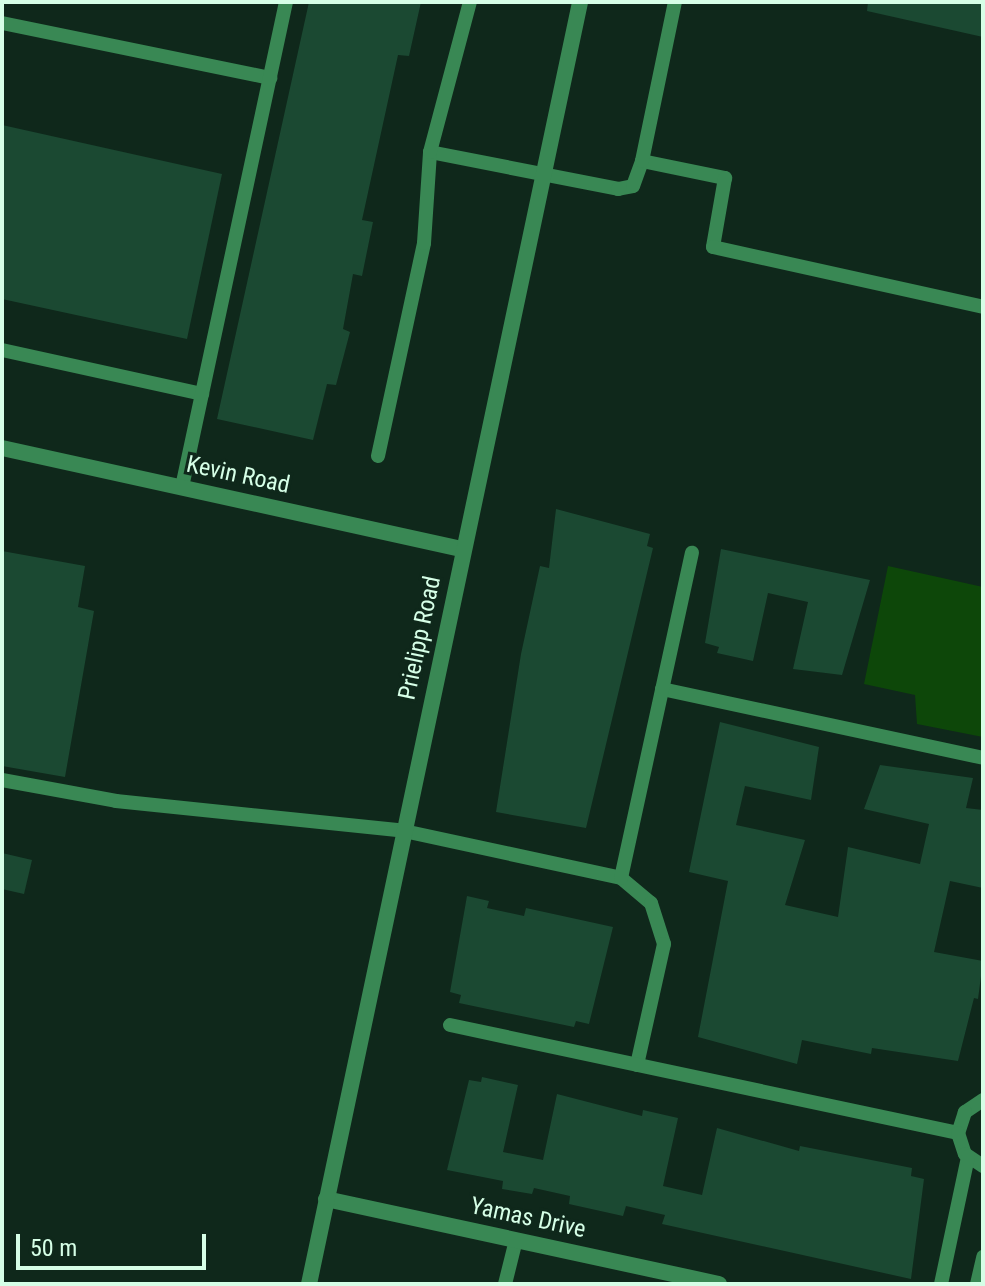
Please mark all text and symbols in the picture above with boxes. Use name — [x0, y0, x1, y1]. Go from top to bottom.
street label: Kevin Road — [184, 450, 292, 500]
street label: Prielipp Road — [393, 574, 447, 702]
street label: Yamas Drive — [468, 1192, 588, 1244]
scale bar — [20, 1218, 210, 1268]
text: 50 m — [30, 1234, 77, 1262]

